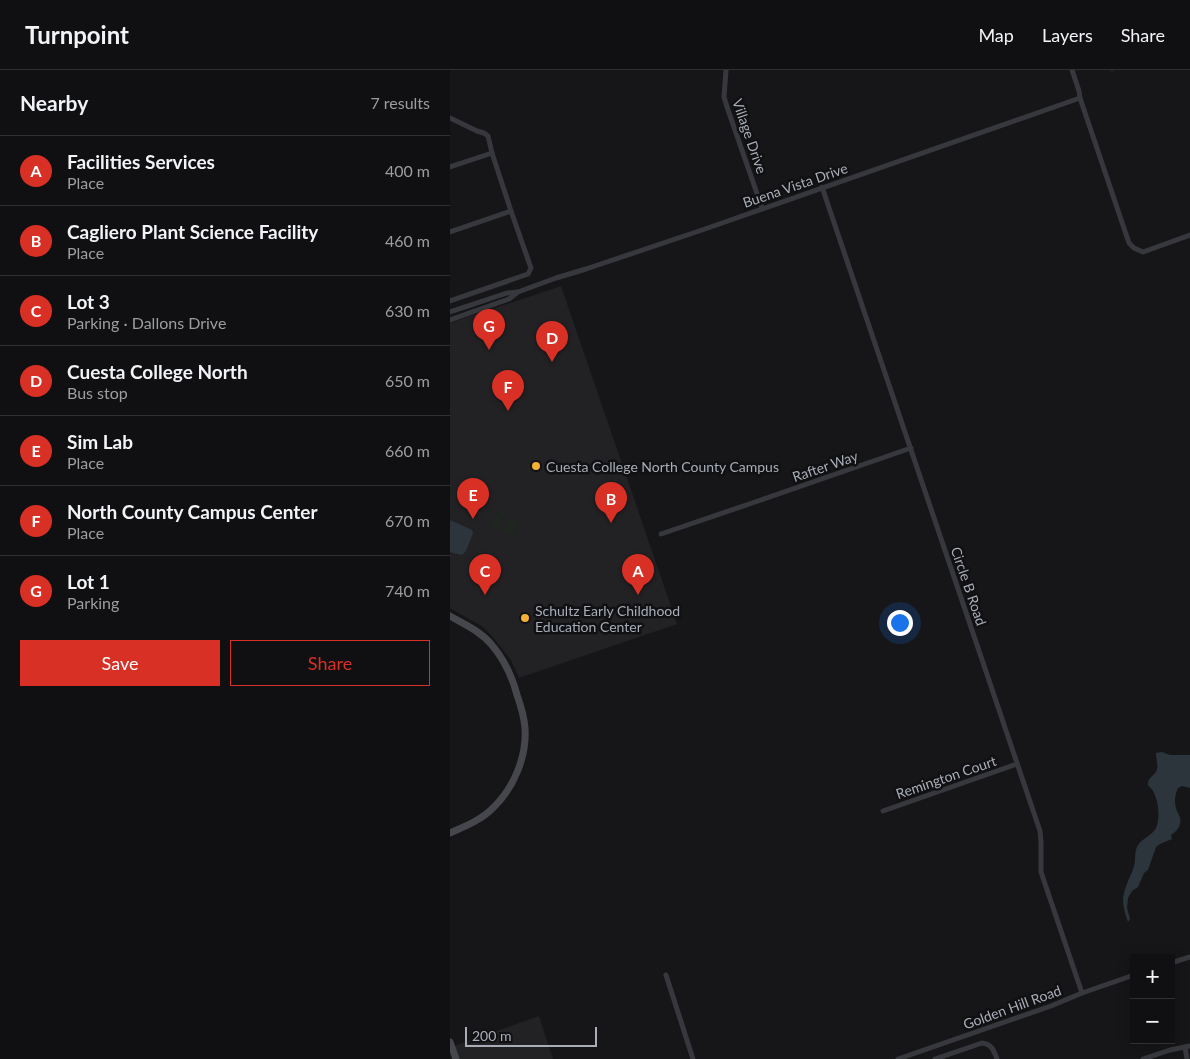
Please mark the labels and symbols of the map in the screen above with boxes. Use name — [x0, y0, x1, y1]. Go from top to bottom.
street label: Village Drive — [729, 96, 771, 176]
street label: Buena Vista Drive — [740, 159, 850, 211]
pin: G — [473, 309, 505, 350]
pin: D — [536, 321, 568, 362]
pin: F — [492, 370, 524, 411]
street label: Rafter Way — [790, 447, 861, 485]
place label: Cuesta College North County Campus — [546, 458, 779, 475]
marker: Cuesta College North County Campus — [530, 460, 542, 472]
pin: E — [457, 478, 489, 519]
pin: B — [595, 482, 627, 523]
street label: Circle B Road — [948, 544, 990, 628]
pin: C — [469, 554, 501, 595]
pin: A — [622, 554, 654, 595]
place label: Schultz Early Childhood Education Center — [535, 602, 680, 635]
your location — [887, 610, 913, 636]
marker: Schultz Early Childhood Education Center — [519, 612, 531, 624]
street label: Remington Court — [894, 752, 998, 802]
street label: Golden Hill Road — [961, 981, 1063, 1033]
scale bar — [465, 1024, 598, 1047]

